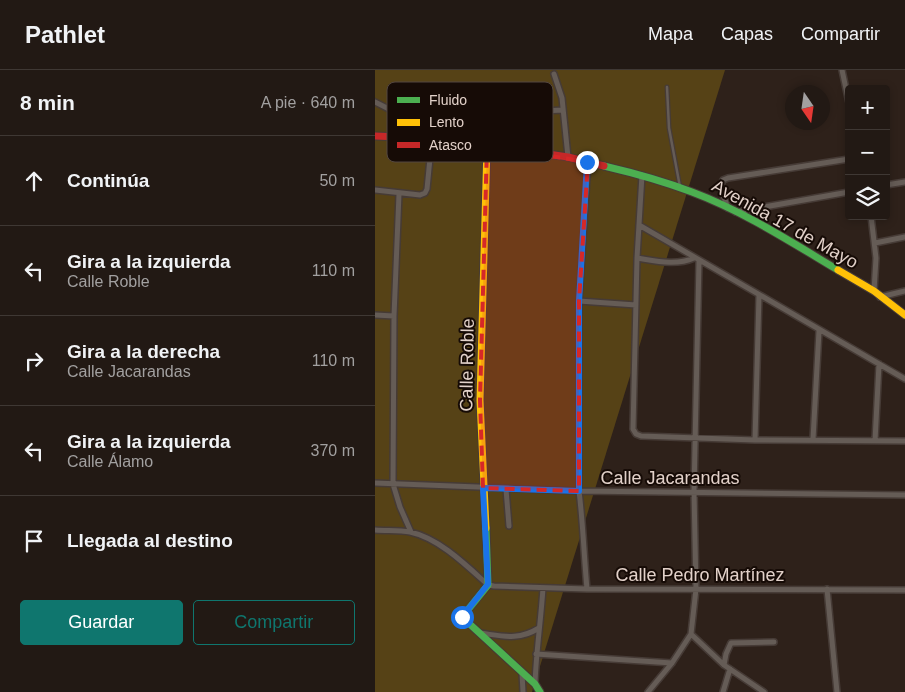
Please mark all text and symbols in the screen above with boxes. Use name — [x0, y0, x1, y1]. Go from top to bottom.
text: Pathlet — [25, 21, 105, 48]
text: Mapa — [648, 24, 693, 44]
text: Capas — [721, 24, 773, 44]
text: Compartir — [801, 24, 880, 44]
legend — [387, 82, 553, 162]
north arrow — [785, 85, 830, 130]
map controls — [845, 85, 890, 220]
button: + — [845, 85, 890, 130]
text: 8 min — [20, 91, 75, 114]
text: Fluido — [429, 92, 467, 108]
text: A pie · 640 m — [261, 94, 355, 111]
text: Lento — [429, 114, 464, 130]
button: − — [845, 130, 890, 175]
text: Atasco — [429, 137, 472, 153]
route end — [576, 151, 599, 174]
icon: ahead — [20, 167, 48, 195]
text: Continúa — [67, 170, 149, 191]
text: 50 m — [319, 172, 355, 189]
button: layers — [845, 175, 890, 220]
street label: Avenida 17 de Mayo — [709, 176, 861, 272]
text: Gira a la izquierda — [67, 251, 231, 272]
icon: left — [20, 257, 48, 285]
text: 110 m — [312, 262, 355, 279]
text: Calle Roble — [67, 273, 150, 290]
street label: Calle Roble — [456, 318, 478, 412]
text: Gira a la derecha — [67, 341, 220, 362]
icon: right — [20, 347, 48, 375]
text: 110 m — [312, 352, 355, 369]
text: Calle Jacarandas — [67, 363, 191, 380]
text: Gira a la izquierda — [67, 431, 231, 452]
icon: left — [20, 437, 48, 465]
text: 370 m — [311, 442, 355, 459]
text: Calle Álamo — [67, 453, 153, 470]
street label: Calle Jacarandas — [600, 468, 740, 488]
icon: arrive — [20, 527, 48, 555]
text: Llegada al destino — [67, 530, 233, 551]
street label: Calle Pedro Martínez — [615, 565, 785, 585]
button: Guardar — [20, 600, 183, 645]
button: Compartir — [193, 600, 355, 645]
route start — [451, 606, 474, 629]

